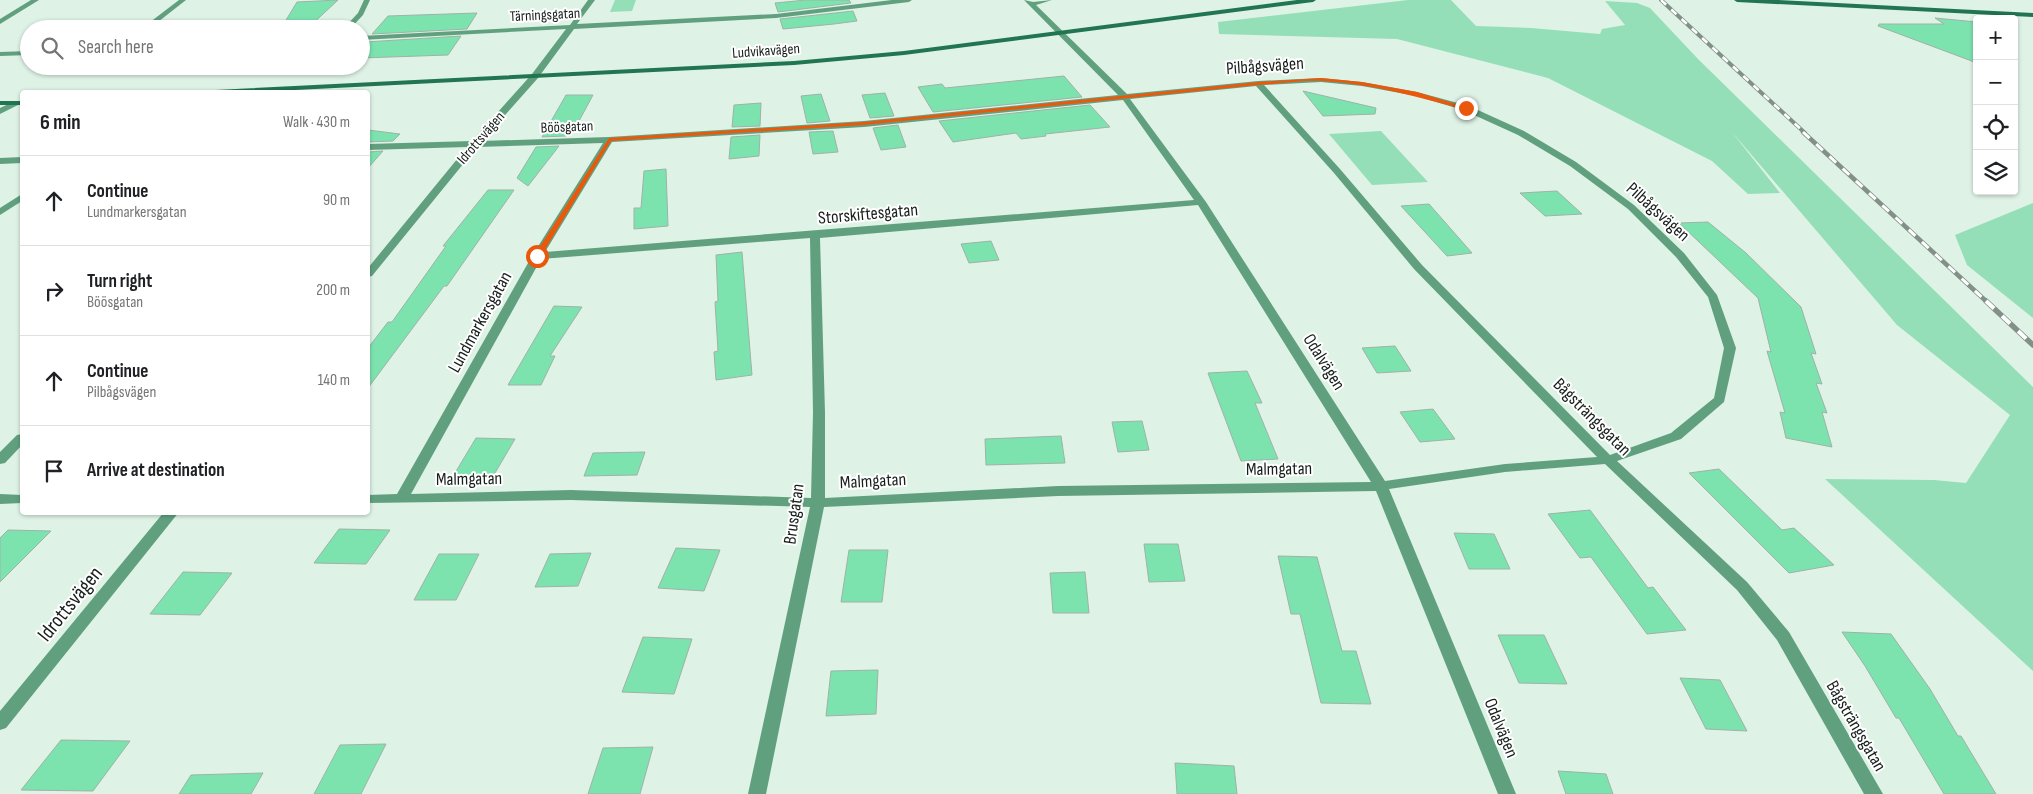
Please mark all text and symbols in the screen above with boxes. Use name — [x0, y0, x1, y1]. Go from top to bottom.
street label: Tärningsgatan — [509, 4, 581, 26]
map controls — [1973, 15, 2018, 195]
button: + — [1973, 15, 2018, 60]
search box — [20, 20, 370, 75]
icon: search — [38, 34, 66, 62]
text: Search here — [78, 36, 154, 59]
street label: Ludvikavägen — [732, 39, 800, 63]
street label: Pilbågsvägen — [1225, 53, 1305, 79]
button: − — [1973, 60, 2018, 105]
route end — [1455, 97, 1478, 120]
button: locate — [1973, 105, 2018, 150]
street label: Idrottsvägen — [453, 108, 509, 168]
text: 6 min — [40, 110, 81, 135]
text: Walk · 430 m — [283, 113, 350, 132]
street label: Böösgatan — [540, 117, 594, 137]
button: layers — [1973, 150, 2018, 195]
street label: Pilbågsvägen — [1622, 178, 1694, 246]
text: Continue — [87, 180, 148, 203]
icon: ahead — [40, 187, 68, 215]
text: 90 m — [323, 191, 350, 210]
street label: Storskiftesgatan — [817, 199, 919, 229]
text: Lundmarkersgatan — [87, 203, 187, 222]
route start — [526, 245, 549, 268]
street label: Lundmarkersgatan — [444, 268, 516, 376]
text: Turn right — [87, 270, 152, 293]
icon: right — [40, 277, 68, 305]
text: 200 m — [316, 281, 350, 300]
text: Böösgatan — [87, 293, 143, 312]
street label: Odalvägen — [1299, 330, 1349, 394]
text: Continue — [87, 360, 148, 383]
icon: ahead — [40, 367, 68, 395]
text: 140 m — [318, 371, 350, 390]
street label: Bågsträngsgatan — [1549, 374, 1635, 460]
text: Pilbågsvägen — [87, 383, 156, 402]
icon: arrive — [40, 457, 68, 485]
street label: Malmgatan — [1246, 458, 1312, 480]
text: Arrive at destination — [87, 459, 225, 482]
street label: Malmgatan — [436, 468, 502, 490]
street label: Malmgatan — [839, 469, 907, 493]
street label: Brusgatan — [779, 482, 809, 546]
street label: Idrottsvägen — [32, 561, 108, 647]
street label: Bågsträngsgatan — [1822, 677, 1890, 775]
street label: Odalvägen — [1480, 695, 1522, 761]

